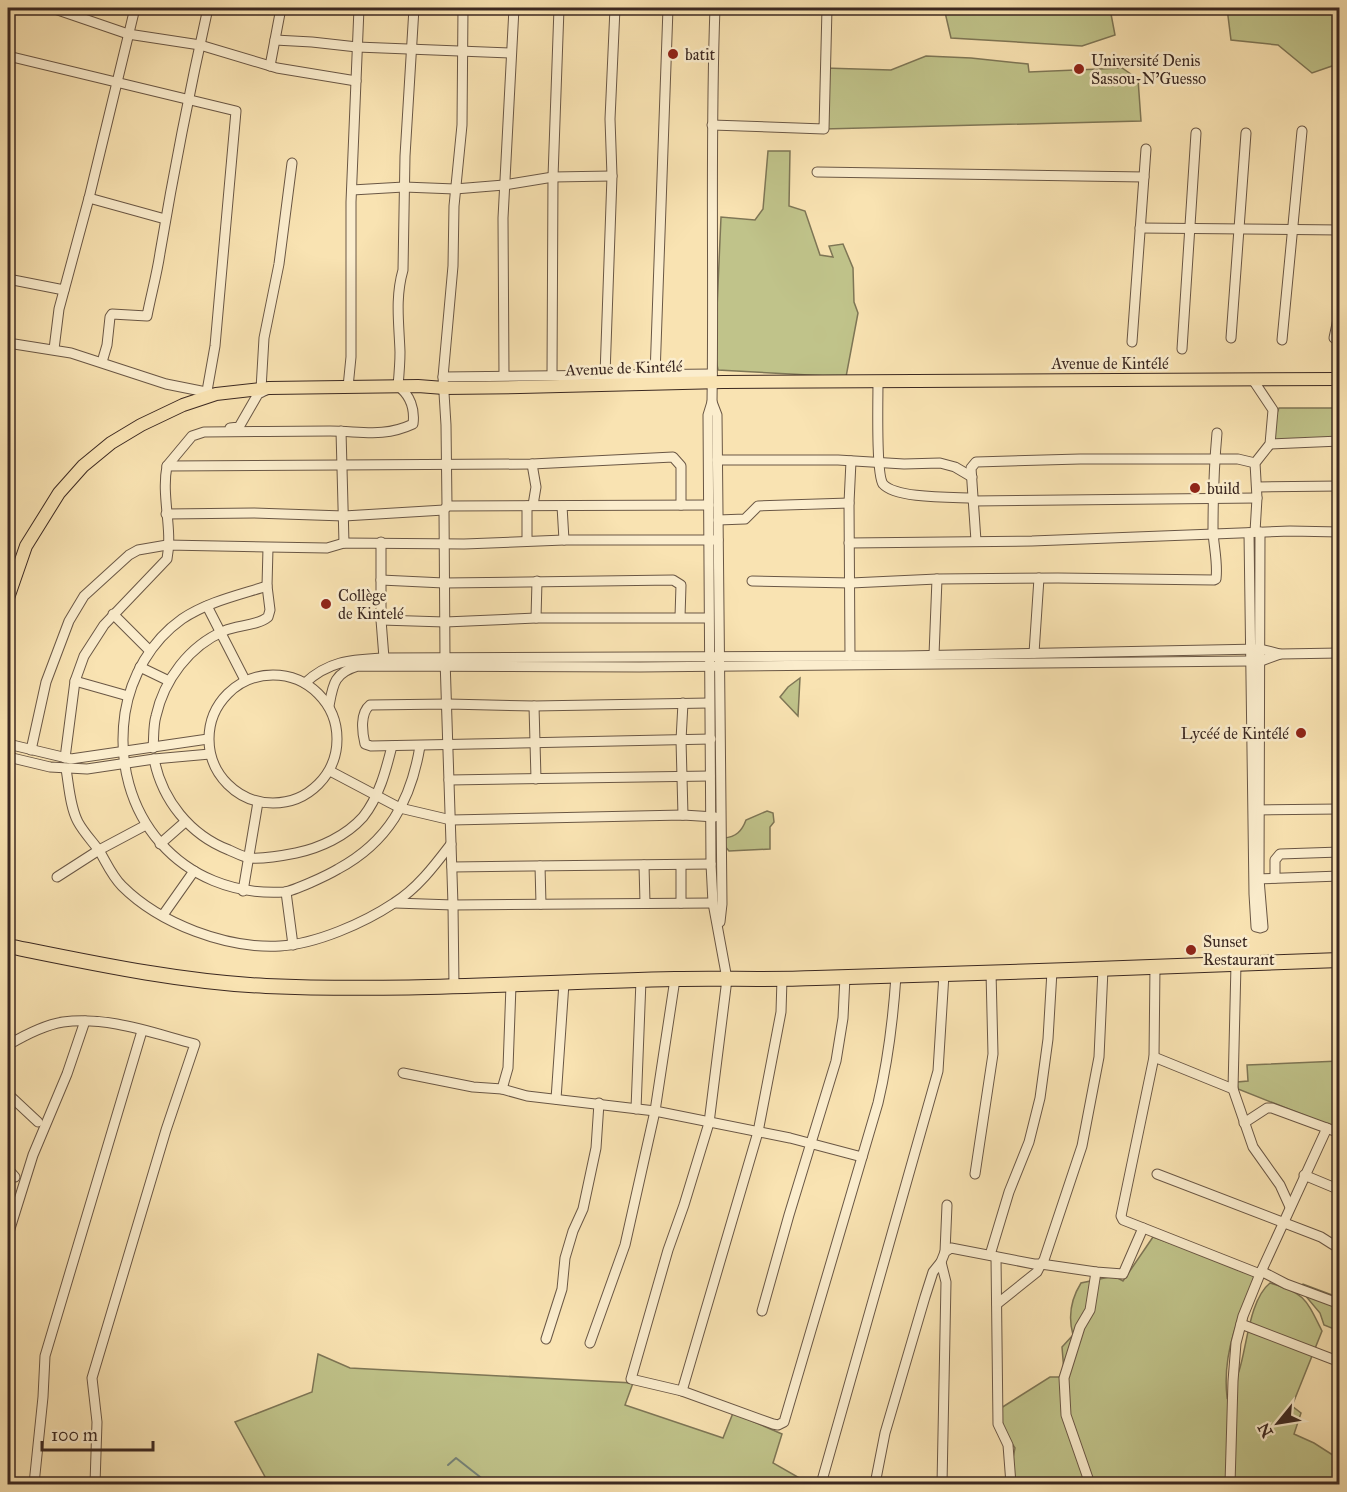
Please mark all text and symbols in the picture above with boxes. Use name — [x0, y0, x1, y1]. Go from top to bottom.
place label: batit — [685, 45, 716, 64]
marker: batit — [666, 47, 680, 61]
place label: Université Denis Sassou-N'Guesso — [1091, 51, 1206, 88]
marker: Université Denis Sassou-N'Guesso — [1072, 62, 1086, 76]
street label: Avenue de Kintélé — [1050, 354, 1169, 373]
street label: Avenue de Kintélé — [564, 356, 683, 380]
place label: build — [1207, 479, 1240, 498]
marker: build — [1188, 481, 1202, 495]
place label: Collège de Kintelé — [338, 586, 404, 623]
marker: Collège de Kintelé — [319, 597, 333, 611]
place label: Lycéé de Kintélé — [1181, 724, 1289, 743]
marker: Lycéé de Kintélé — [1294, 726, 1308, 740]
place label: Sunset Restaurant — [1203, 932, 1275, 969]
marker: Sunset Restaurant — [1184, 943, 1198, 957]
north arrow — [1248, 1393, 1308, 1453]
scale bar — [42, 1414, 153, 1452]
text: N — [1254, 1419, 1277, 1441]
text: 100 m — [51, 1424, 98, 1446]

